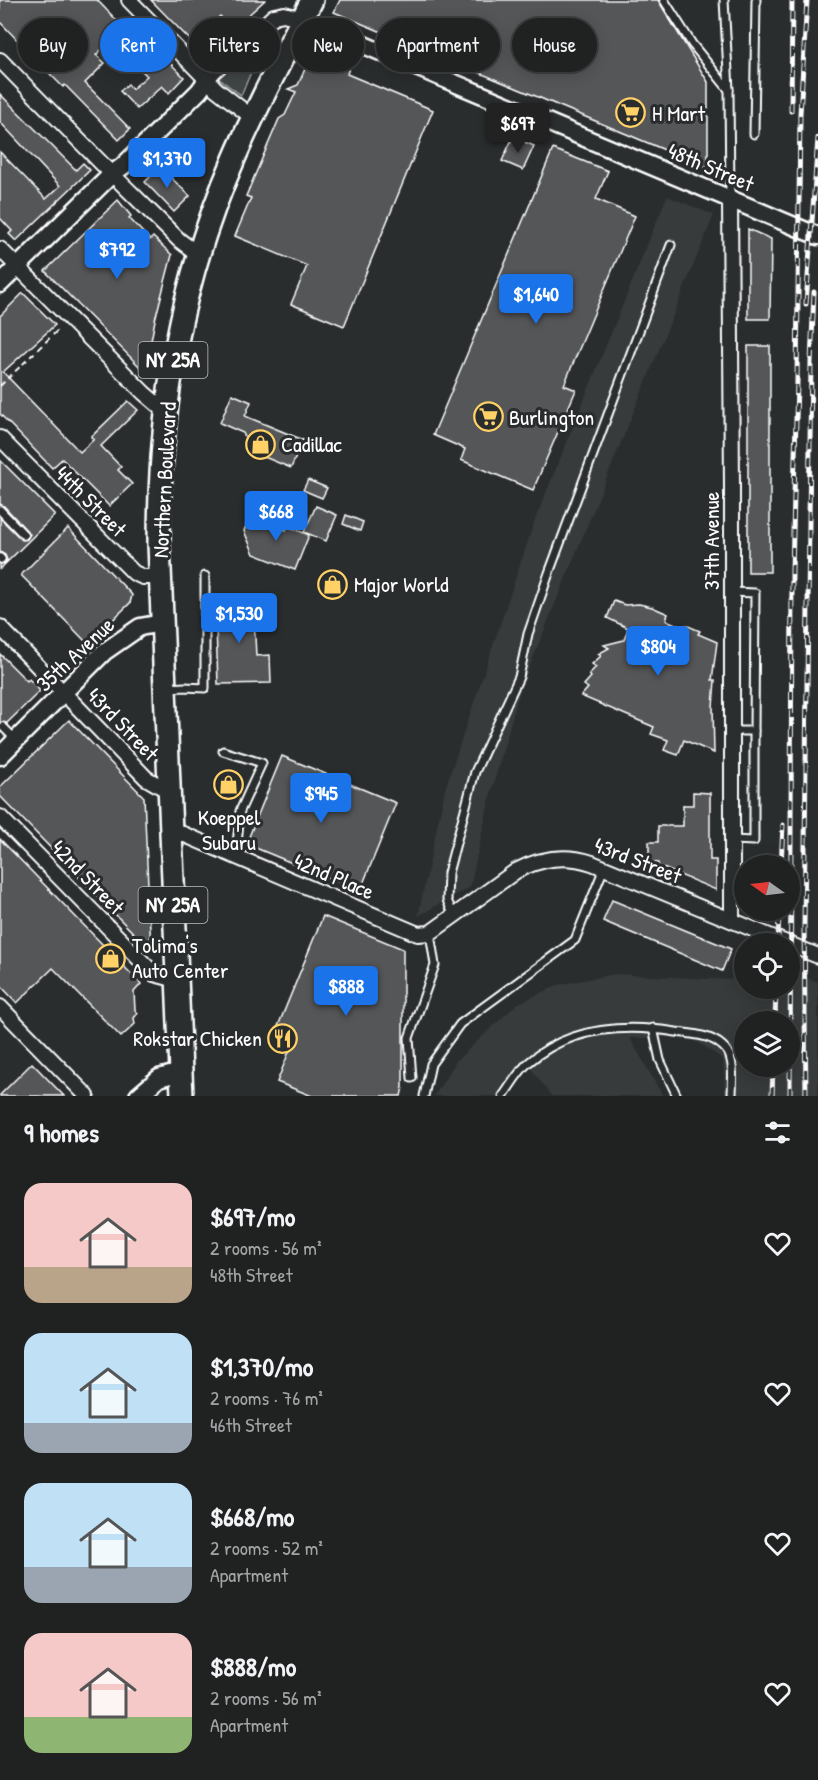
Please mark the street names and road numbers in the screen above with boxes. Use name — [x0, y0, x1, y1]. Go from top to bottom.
street label: 48th Street — [663, 135, 759, 199]
road number: NY 25A — [138, 342, 207, 378]
street label: Northern Boulevard — [145, 401, 183, 559]
street label: 44th Street — [49, 459, 134, 544]
street label: 37th Avenue — [696, 492, 726, 590]
street label: 35th Avenue — [29, 610, 121, 698]
street label: 43rd Street — [80, 681, 166, 768]
street label: 43rd Street — [590, 830, 686, 891]
street label: 42nd Street — [45, 833, 132, 921]
street label: 42nd Place — [289, 846, 379, 906]
road number: NY 25A — [138, 887, 207, 923]

